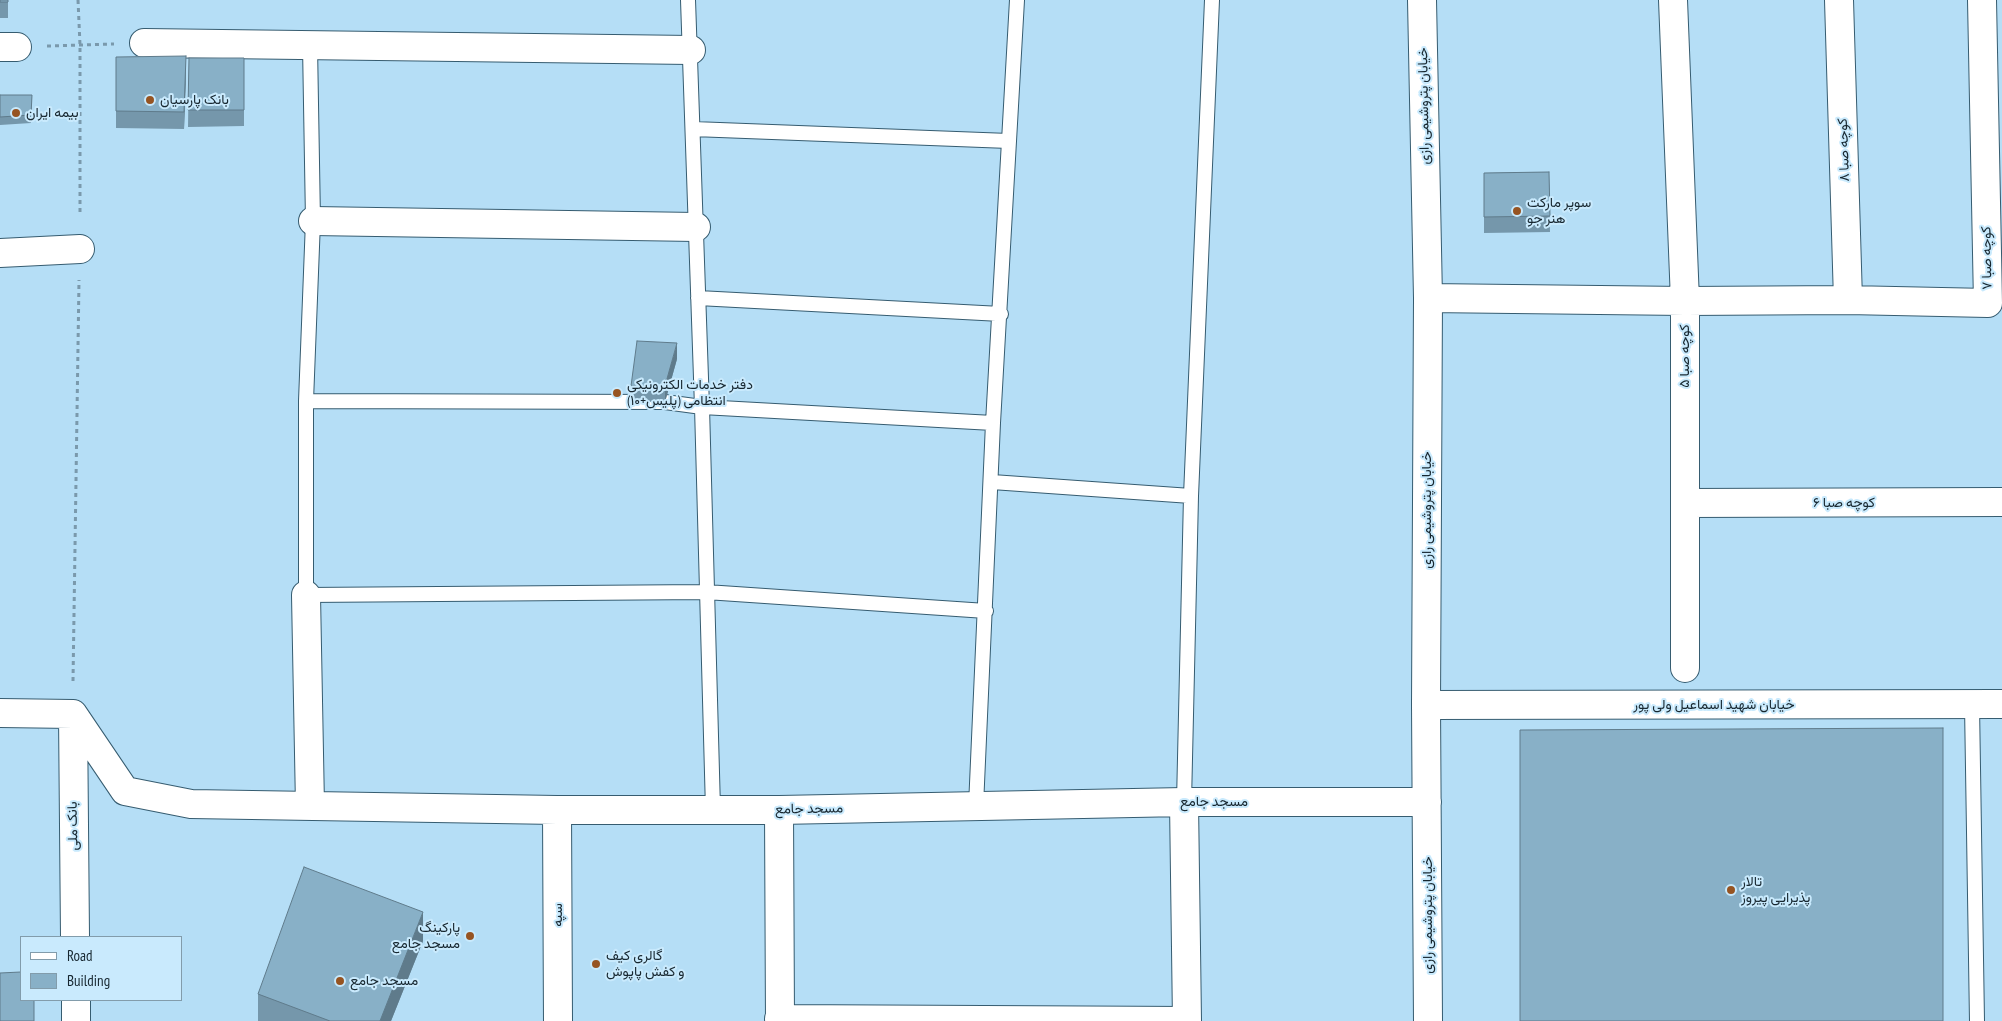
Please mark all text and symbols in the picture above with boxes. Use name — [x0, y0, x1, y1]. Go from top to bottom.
street label: خیابان پتروشیمی رازی — [1415, 47, 1433, 165]
place label: بانک پارسیان — [160, 92, 229, 108]
marker: بانک پارسیان — [144, 94, 156, 106]
place label: بیمه ایران — [26, 105, 79, 121]
marker: بیمه ایران — [10, 107, 22, 119]
street label: کوچه صبا ۸ — [1834, 118, 1854, 182]
place label: سوپر مارکت هنر جو — [1527, 195, 1591, 228]
marker: سوپر مارکت هنر جو — [1511, 205, 1523, 217]
street label: کوچه صبا ۷ — [1978, 226, 1996, 290]
street label: کوچه صبا ۵ — [1677, 324, 1693, 388]
place label: دفتر خدمات الکترونیکی انتظامی (پلیس+۱۰) — [627, 377, 753, 410]
marker: دفتر خدمات الکترونیکی انتظامی (پلیس+۱۰) — [611, 387, 623, 399]
street label: خیابان پتروشیمی رازی — [1419, 451, 1435, 569]
street label: کوچه صبا ۶ — [1813, 495, 1875, 511]
street label: خیابان شهید اسماعیل ولی پور — [1633, 697, 1795, 713]
street label: مسجد جامع — [1180, 794, 1248, 810]
street label: مسجد جامع — [775, 800, 843, 818]
street label: بانک ملی — [64, 801, 82, 851]
street label: خیابان پتروشیمی رازی — [1420, 856, 1436, 974]
place label: تالار پذیرایی پیروز — [1741, 874, 1810, 906]
marker: تالار پذیرایی پیروز — [1725, 884, 1737, 896]
street label: سپه — [550, 903, 566, 927]
place label: پارکینگ مسجد جامع — [392, 920, 460, 952]
marker: پارکینگ مسجد جامع — [464, 930, 476, 942]
legend — [20, 936, 182, 1001]
text: Road — [67, 946, 93, 965]
place label: گالری کیف و کفش پاپوش — [606, 948, 685, 980]
marker: گالری کیف و کفش پاپوش — [590, 958, 602, 970]
text: Building — [67, 971, 110, 990]
place label: مسجد جامع — [350, 973, 418, 989]
marker: مسجد جامع — [334, 975, 346, 987]

